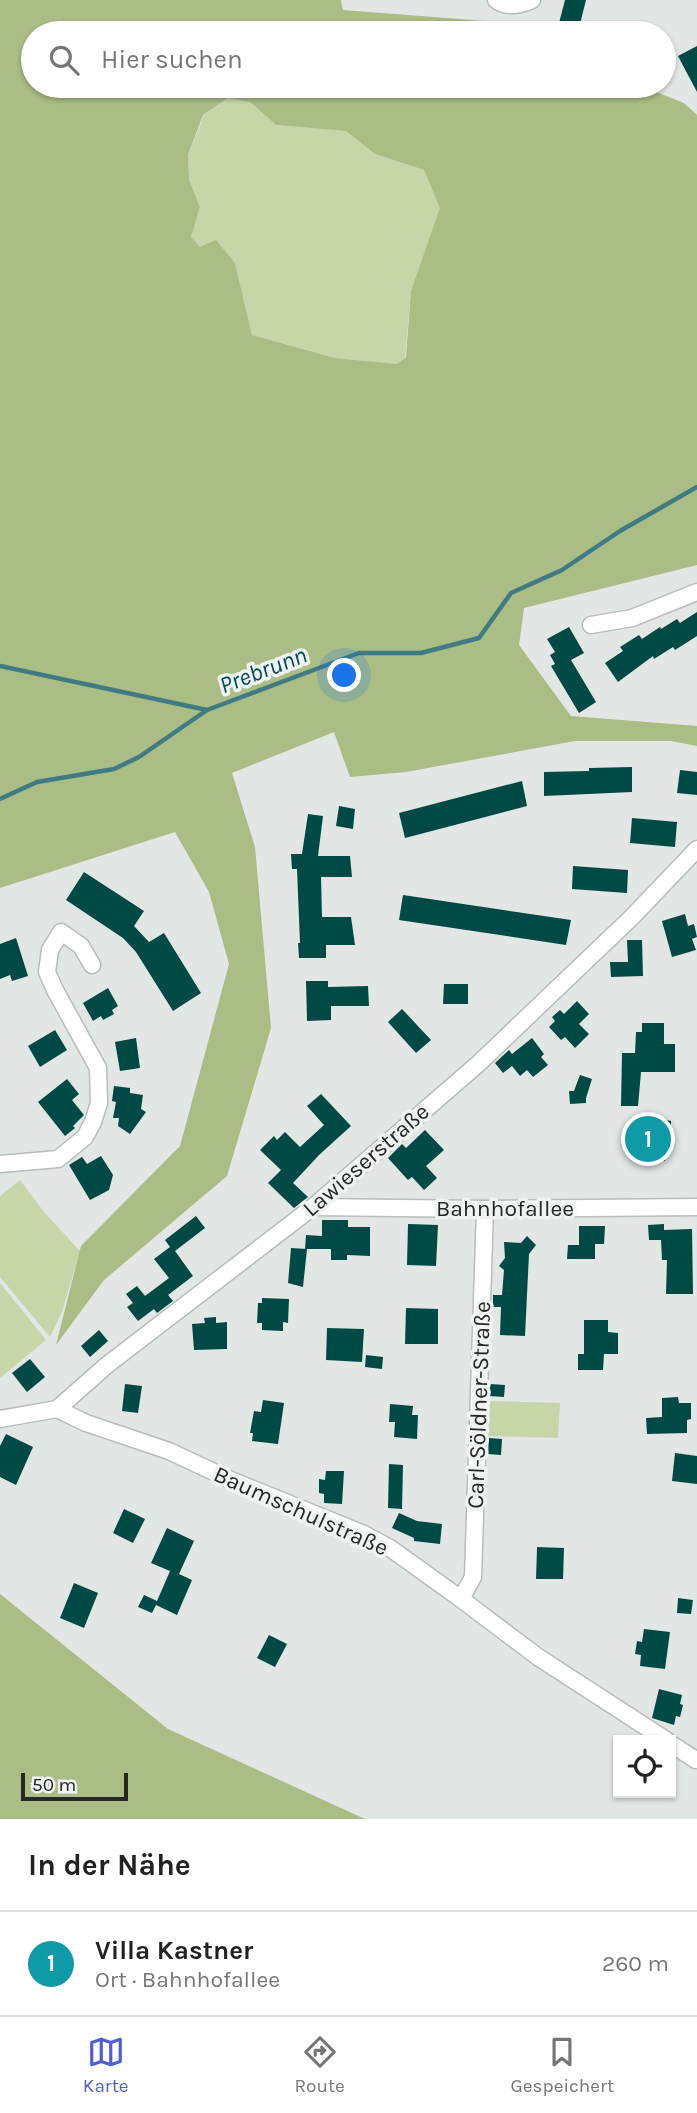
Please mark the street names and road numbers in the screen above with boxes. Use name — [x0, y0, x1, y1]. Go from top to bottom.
street label: Lawieserstraße — [297, 1098, 435, 1222]
street label: Bahnhofallee — [436, 1195, 574, 1222]
street label: Carl-Söldner-Straße — [462, 1301, 496, 1509]
street label: Baumschulstraße — [210, 1460, 392, 1562]

